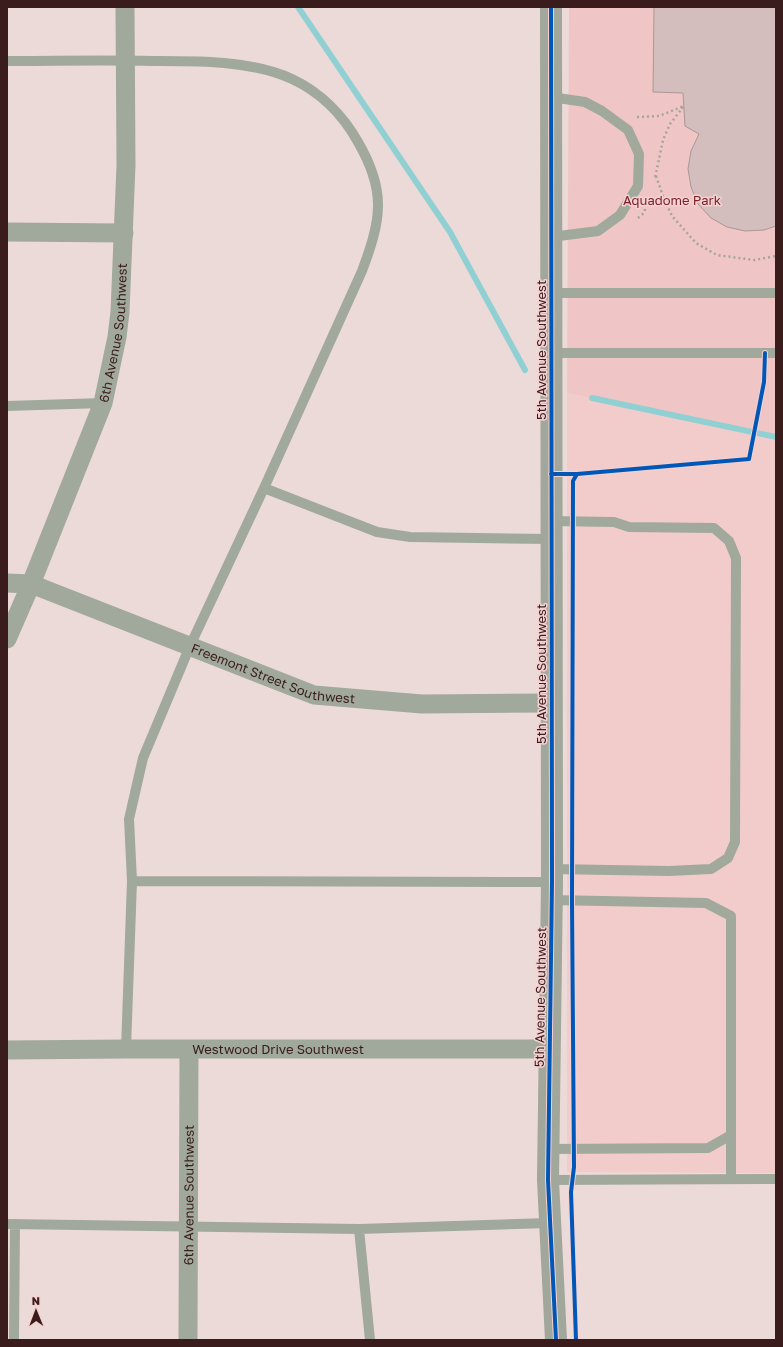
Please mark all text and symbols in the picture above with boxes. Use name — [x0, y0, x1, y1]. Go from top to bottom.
park label: Aquadome Park — [623, 192, 722, 208]
street label: 6th Avenue Southwest — [95, 263, 130, 404]
street label: 5th Avenue Southwest — [533, 280, 549, 420]
street label: 5th Avenue Southwest — [533, 604, 549, 744]
street label: Freemont Street Southwest — [189, 640, 356, 706]
street label: 5th Avenue Southwest — [531, 927, 549, 1067]
street label: Westwood Drive Southwest — [192, 1041, 364, 1057]
street label: 6th Avenue Southwest — [180, 1125, 197, 1265]
north arrow — [16, 1291, 56, 1331]
text: N — [32, 1294, 40, 1307]

